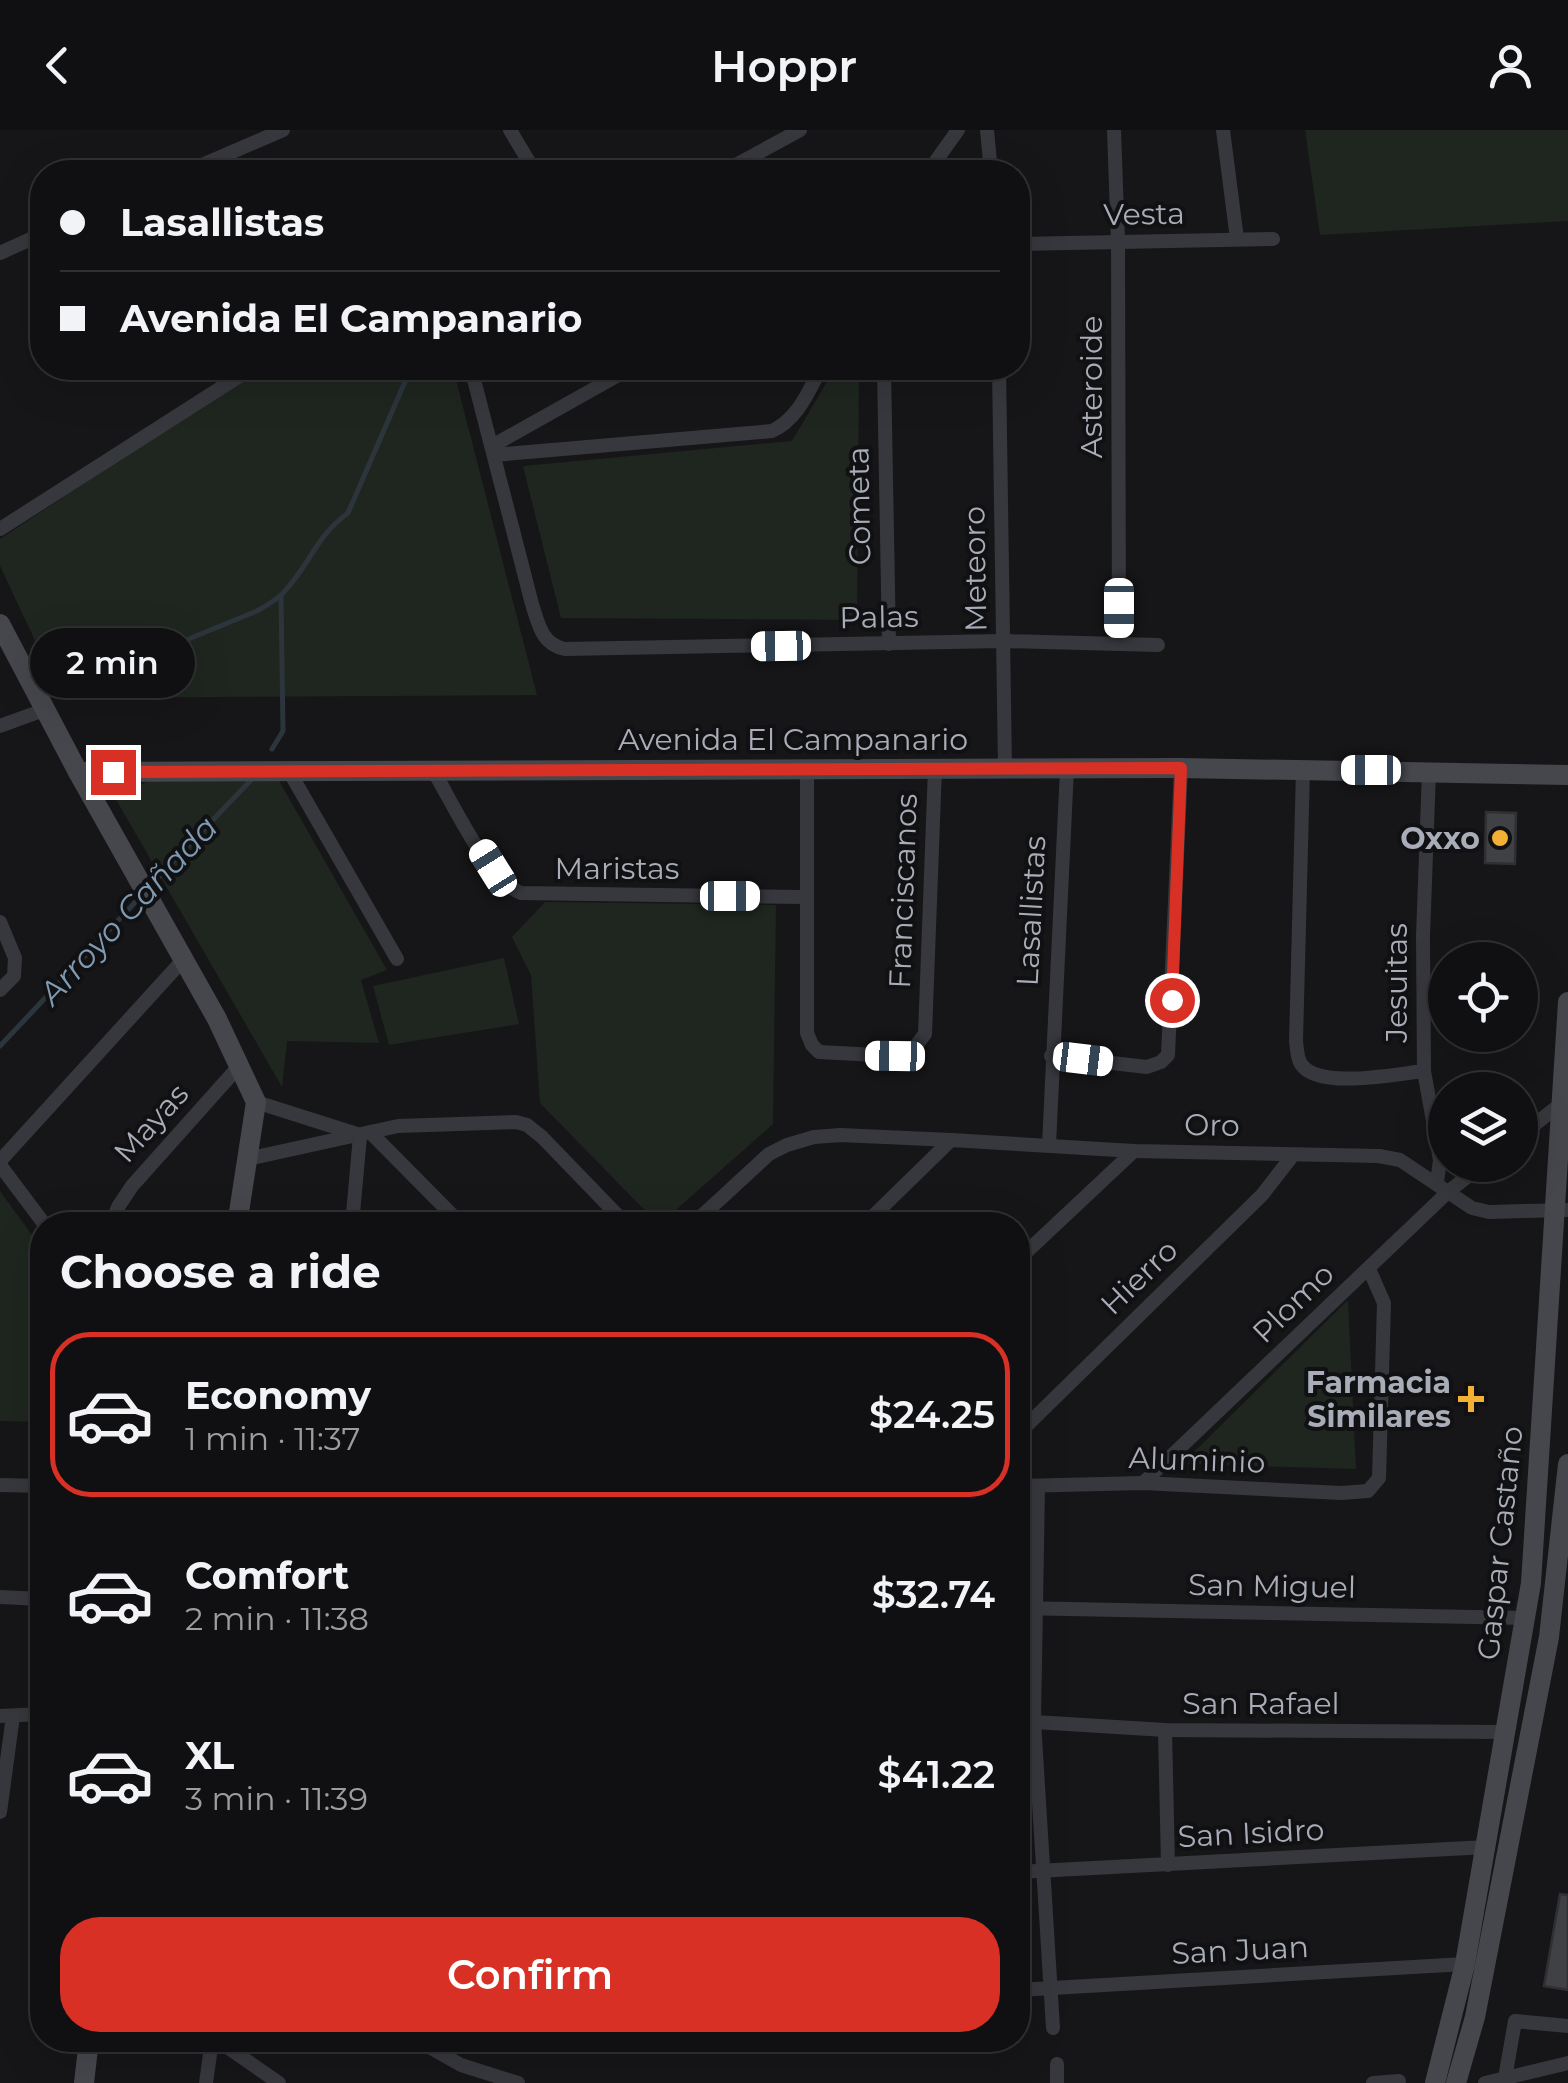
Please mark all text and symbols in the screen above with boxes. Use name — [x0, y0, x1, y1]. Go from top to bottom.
icon: back — [30, 38, 85, 93]
text: Hoppr — [711, 38, 857, 93]
icon: person — [1483, 38, 1538, 93]
street label: Vesta — [1103, 195, 1185, 233]
text: Lasallistas — [120, 199, 324, 246]
text: Avenida El Campanario — [120, 295, 582, 342]
street label: Asteroide — [1073, 316, 1110, 458]
street label: Cometa — [839, 446, 879, 566]
street label: Meteoro — [955, 506, 995, 632]
car — [1104, 578, 1134, 638]
street label: Palas — [839, 598, 919, 636]
callout: 2 min — [31, 627, 196, 697]
car — [751, 630, 811, 662]
text: 2 min — [66, 643, 159, 682]
street label: Avenida El Campanario — [618, 721, 968, 758]
route end — [91, 750, 136, 795]
car — [1341, 755, 1401, 785]
street label: Franciscanos — [881, 793, 925, 989]
water label: Arroyo Cañada — [29, 808, 225, 1014]
place label: Oxxo — [1400, 820, 1480, 857]
marker: Oxxo — [1489, 827, 1511, 849]
car — [464, 835, 522, 901]
street label: Lasallistas — [1009, 835, 1053, 987]
street label: Maristas — [555, 850, 679, 887]
car — [700, 881, 760, 911]
street label: Jesuitas — [1378, 923, 1415, 1044]
map controls — [1428, 942, 1538, 1182]
button: locate — [1428, 942, 1538, 1052]
route start — [1150, 978, 1195, 1023]
car — [865, 1040, 925, 1072]
car — [1051, 1040, 1115, 1078]
button: layers — [1428, 1072, 1538, 1182]
street label: Mayas — [106, 1076, 196, 1170]
street label: Oro — [1184, 1106, 1240, 1144]
street label: Hierro — [1093, 1231, 1185, 1323]
text: Choose a ride — [60, 1244, 381, 1299]
street label: Plomo — [1245, 1255, 1341, 1351]
place label: Farmacia Similares — [1306, 1364, 1451, 1435]
icon: car — [65, 1370, 155, 1460]
text: Economy — [185, 1372, 371, 1419]
marker: Farmacia Similares — [1460, 1388, 1482, 1410]
text: $24.25 — [869, 1391, 995, 1438]
text: 1 min · 11:37 — [185, 1419, 360, 1458]
street label: Gaspar Castaño — [1469, 1424, 1531, 1662]
street label: Aluminio — [1128, 1439, 1266, 1481]
icon: car — [65, 1550, 155, 1640]
text: Comfort — [185, 1552, 349, 1599]
street label: San Miguel — [1188, 1566, 1356, 1606]
text: $32.74 — [872, 1571, 995, 1618]
text: 2 min · 11:38 — [185, 1599, 369, 1638]
street label: San Rafael — [1182, 1685, 1340, 1722]
icon: car — [65, 1730, 155, 1820]
text: XL — [185, 1732, 234, 1779]
text: $41.22 — [878, 1751, 995, 1798]
text: 3 min · 11:39 — [185, 1779, 368, 1818]
street label: San Isidro — [1177, 1811, 1325, 1855]
button: Confirm — [60, 1917, 1000, 2032]
street label: San Juan — [1170, 1928, 1310, 1972]

